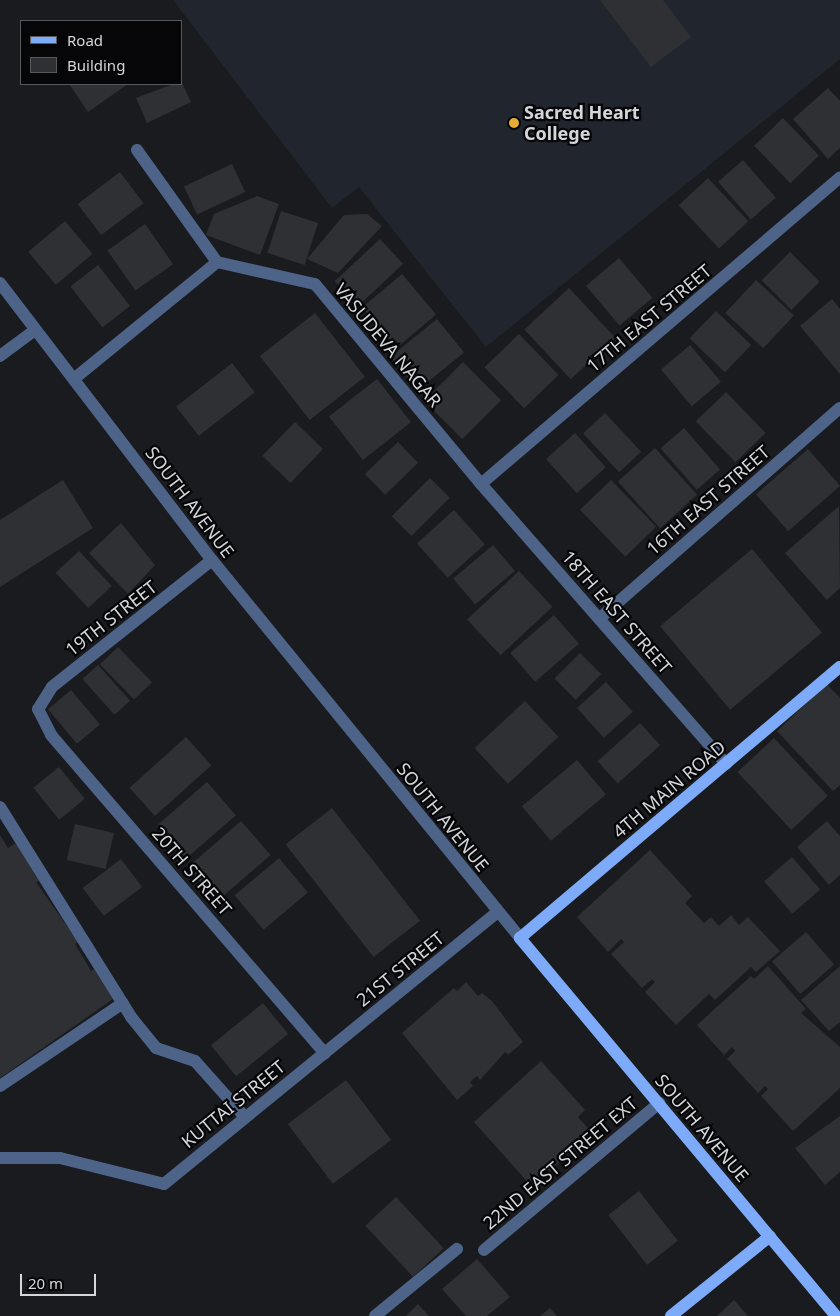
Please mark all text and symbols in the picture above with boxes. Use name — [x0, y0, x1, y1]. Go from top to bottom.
legend — [20, 20, 182, 85]
text: Road — [67, 30, 103, 50]
text: Building — [67, 55, 125, 75]
place label: Sacred Heart College — [524, 102, 640, 144]
marker: Sacred Heart College — [508, 117, 520, 129]
street label: 17TH EAST STREET — [582, 260, 716, 376]
street label: VASUDEVA NAGAR — [330, 279, 446, 411]
street label: 16TH EAST STREET — [642, 441, 774, 559]
street label: SOUTH AVENUE — [141, 442, 239, 562]
street label: 18TH EAST STREET — [558, 546, 676, 678]
street label: 19TH STREET — [61, 576, 161, 660]
street label: 4TH MAIN ROAD — [608, 736, 730, 842]
street label: SOUTH AVENUE — [393, 758, 493, 876]
street label: 20TH STREET — [148, 823, 236, 919]
street label: 21ST STREET — [352, 927, 448, 1011]
street label: KUTTAI STREET — [177, 1056, 289, 1152]
street label: SOUTH AVENUE — [651, 1070, 753, 1186]
street label: 22ND EAST STREET EXT — [479, 1092, 641, 1234]
scale bar — [22, 1264, 99, 1296]
text: 20 m — [28, 1273, 63, 1293]

